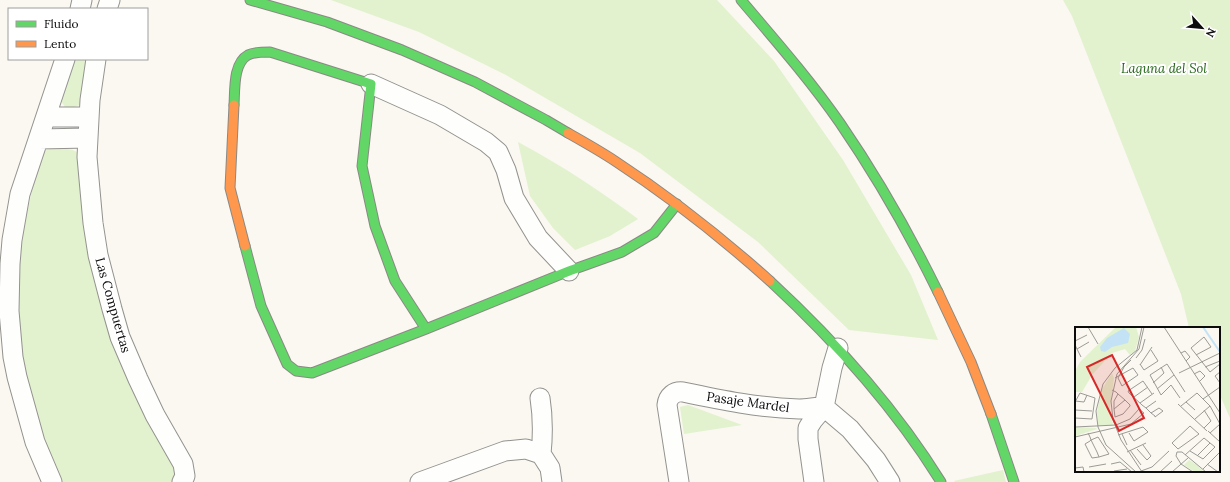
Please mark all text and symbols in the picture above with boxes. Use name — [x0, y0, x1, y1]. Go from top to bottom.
legend — [8, 8, 148, 60]
north arrow — [1182, 8, 1222, 48]
text: Fluido — [44, 16, 79, 31]
text: N — [1203, 26, 1219, 40]
text: Lento — [44, 36, 76, 51]
park label: Laguna del Sol — [1121, 60, 1207, 77]
street label: Las Compuertas — [91, 255, 135, 355]
inset map — [1075, 327, 1220, 472]
street label: Pasaje Mardel — [705, 388, 791, 416]

